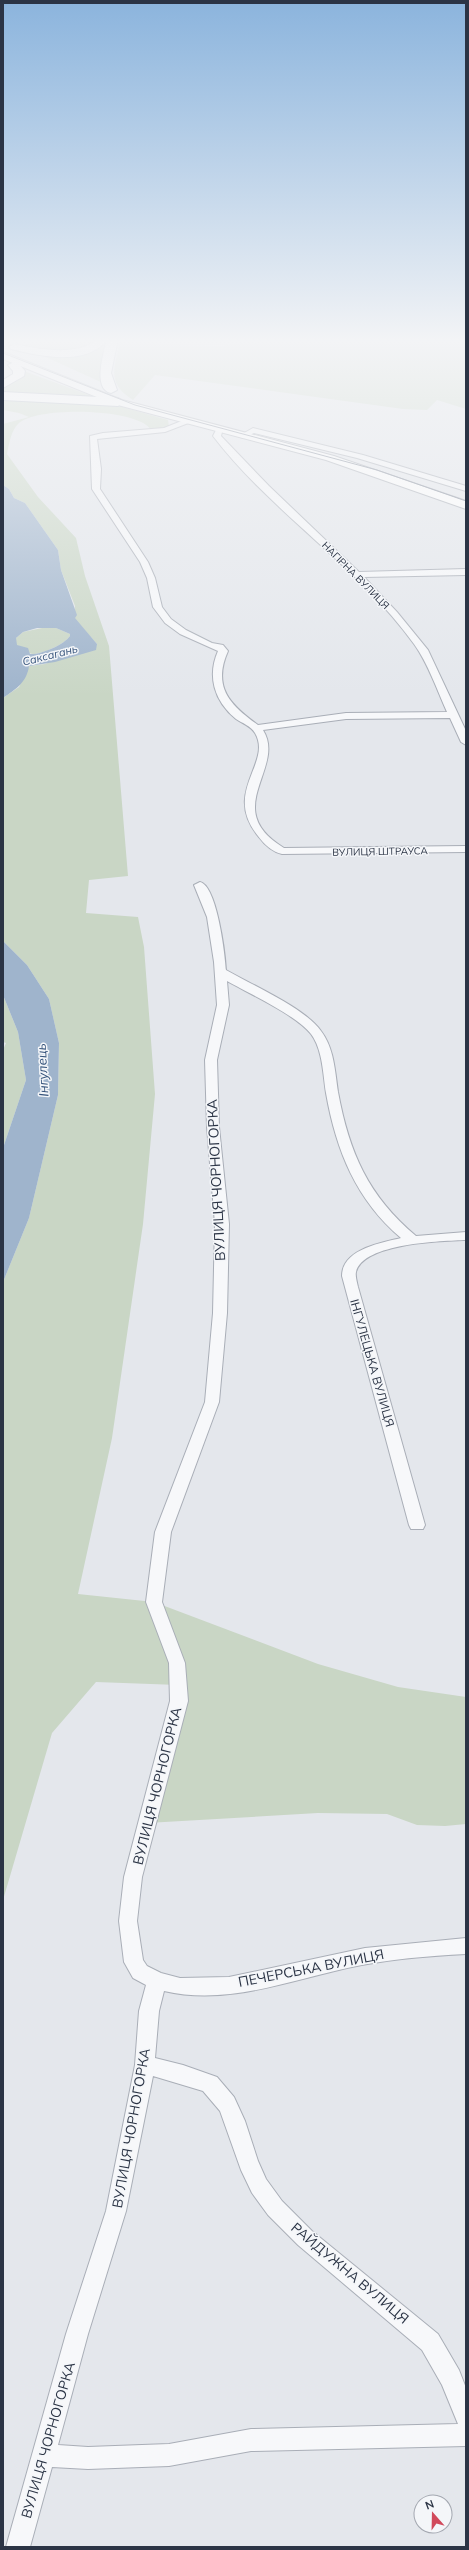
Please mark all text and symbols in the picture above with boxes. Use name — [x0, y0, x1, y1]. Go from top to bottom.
street label: НАГІРНА ВУЛИЦЯ — [319, 539, 392, 612]
water label: Саксагань — [21, 641, 79, 669]
street label: ВУЛИЦЯ ШТРАУСА — [332, 844, 429, 859]
water label: Інгулець — [33, 1043, 51, 1097]
street label: ВУЛИЦЯ ЧОРНОГОРКА — [203, 1098, 229, 1261]
street label: ІНГУЛЕЦЬКА ВУЛИЦЯ — [347, 1297, 398, 1429]
street label: ВУЛИЦЯ ЧОРНОГОРКА — [129, 1705, 185, 1867]
street label: ПЕЧЕРСЬКА ВУЛИЦЯ — [237, 1945, 385, 1991]
street label: ВУЛИЦЯ ЧОРНОГОРКА — [108, 2046, 154, 2209]
street label: РАЙДУЖНА ВУЛИЦЯ — [287, 2218, 413, 2328]
street label: ВУЛИЦЯ ЧОРНОГОРКА — [17, 2359, 79, 2520]
north arrow — [413, 2494, 453, 2534]
text: N — [423, 2497, 436, 2513]

